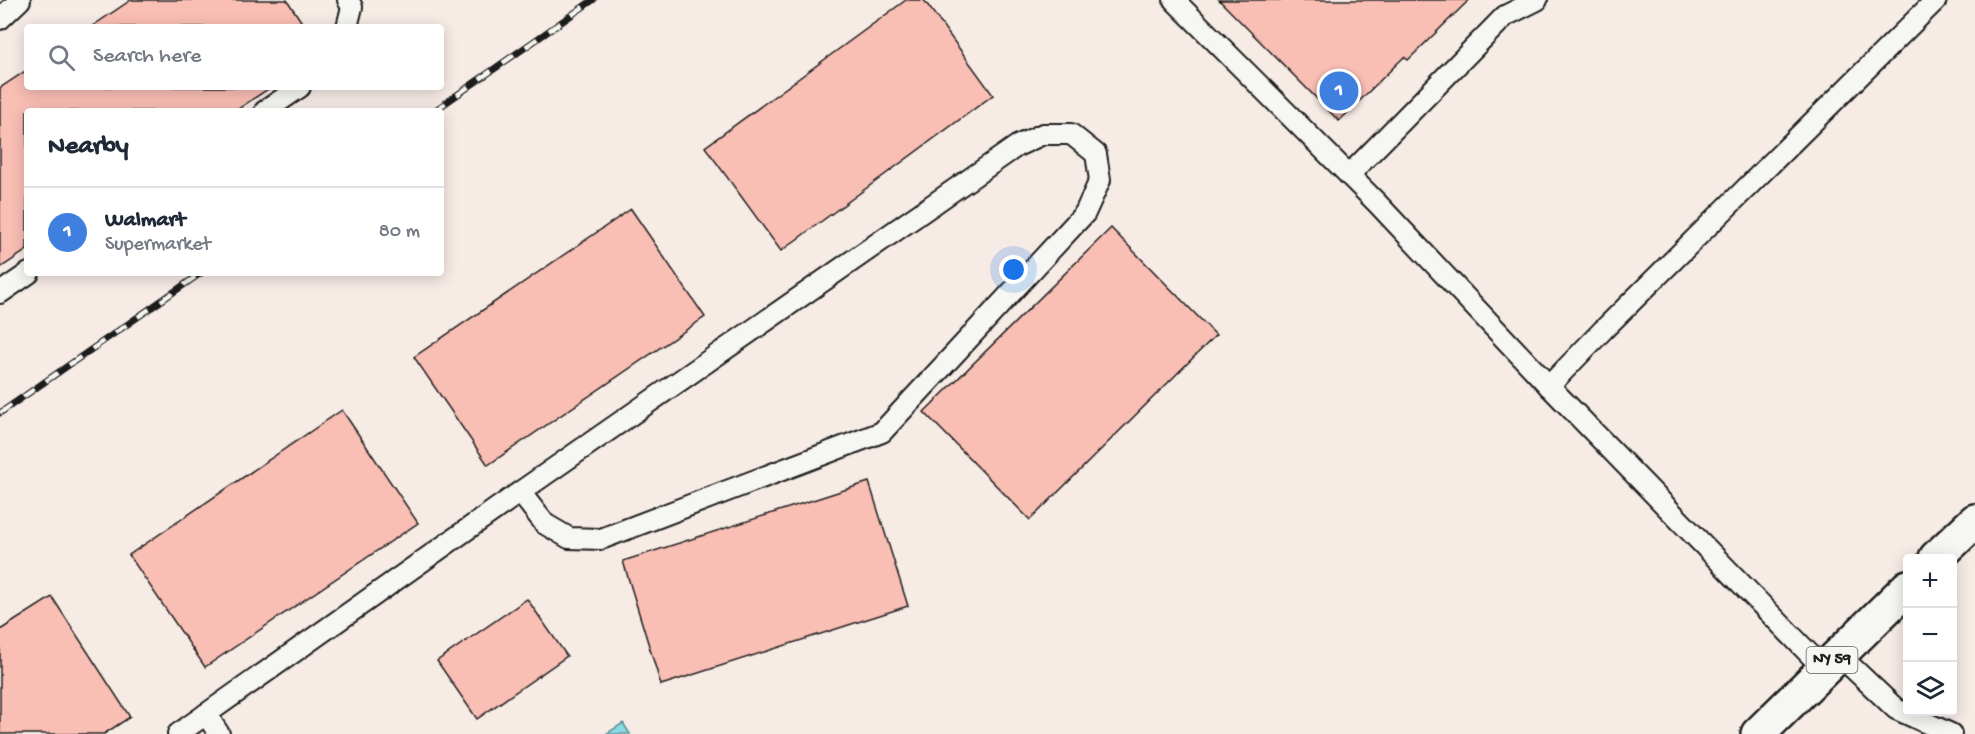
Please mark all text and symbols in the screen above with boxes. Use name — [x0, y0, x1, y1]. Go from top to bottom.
search box — [24, 24, 444, 90]
icon: search — [45, 41, 78, 74]
text: Search here — [93, 44, 201, 70]
pin: 1 — [1320, 68, 1358, 113]
text: Nearby — [48, 132, 129, 163]
text: Walmart — [105, 208, 185, 234]
text: 1 — [63, 221, 72, 244]
text: 80 m — [379, 221, 420, 244]
text: Supermarket — [105, 234, 211, 257]
your location — [999, 255, 1028, 284]
map controls — [1903, 554, 1957, 716]
button: + — [1903, 554, 1957, 608]
button: − — [1903, 608, 1957, 662]
road number: NY 59 — [1806, 647, 1858, 673]
button: layers — [1903, 662, 1957, 716]

